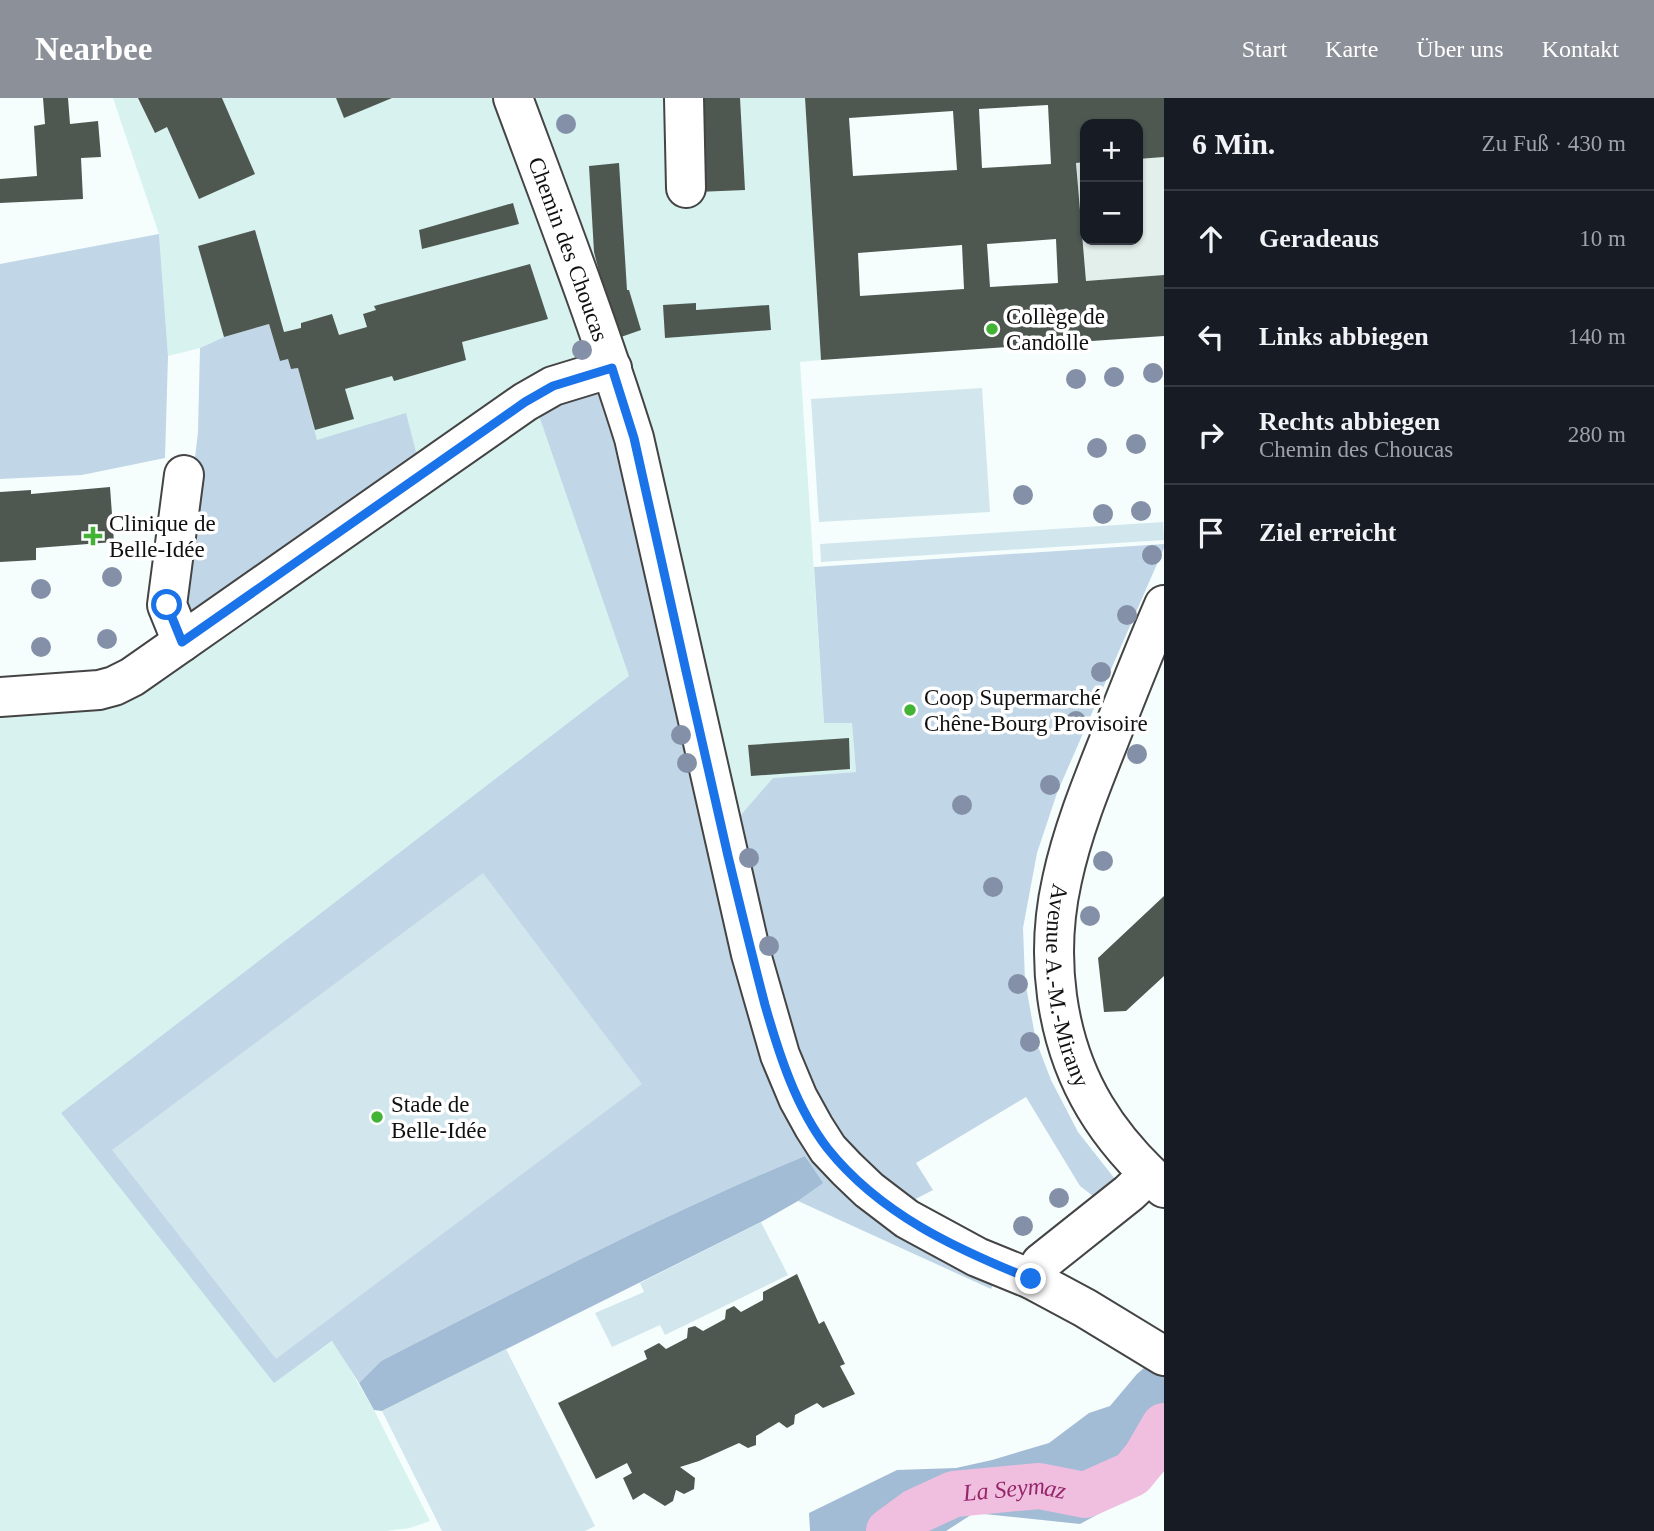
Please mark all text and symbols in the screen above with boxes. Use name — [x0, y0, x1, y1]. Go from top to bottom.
text: Nearbee — [35, 31, 152, 67]
text: Start — [1242, 36, 1287, 62]
text: Karte — [1325, 36, 1378, 62]
text: Über uns — [1416, 36, 1504, 62]
text: Kontakt — [1542, 36, 1619, 62]
map controls — [1080, 119, 1143, 245]
button: + — [1080, 119, 1143, 182]
text: 6 Min. — [1192, 127, 1275, 160]
text: Zu Fuß · 430 m — [1482, 131, 1626, 156]
street label: Chemin des Choucas — [523, 154, 613, 345]
button: − — [1080, 182, 1143, 245]
icon: ahead — [1192, 220, 1230, 258]
text: Geradeaus — [1259, 224, 1379, 253]
text: 10 m — [1579, 226, 1626, 251]
place label: Collège de Candolle — [1006, 304, 1105, 355]
icon: left — [1192, 318, 1230, 356]
marker: Collège de Candolle — [984, 321, 1000, 337]
text: Links abbiegen — [1259, 322, 1429, 351]
text: 140 m — [1568, 324, 1626, 349]
text: Rechts abbiegen — [1259, 407, 1440, 436]
icon: right — [1192, 416, 1230, 454]
text: 280 m — [1568, 422, 1626, 447]
text: Chemin des Choucas — [1259, 437, 1453, 462]
place label: Clinique de Belle-Idée — [109, 511, 216, 562]
icon: arrive — [1192, 514, 1230, 552]
text: Ziel erreicht — [1259, 518, 1396, 547]
marker: Clinique de Belle-Idée — [83, 526, 103, 546]
route start — [151, 589, 182, 620]
place label: Coop Supermarché Chêne-Bourg Provisoire — [924, 685, 1148, 736]
marker: Coop Supermarché Chêne-Bourg Provisoire — [902, 702, 918, 718]
street label: Avenue A.-M.-Mirany — [1041, 882, 1095, 1091]
place label: Stade de Belle-Idée — [391, 1092, 487, 1143]
marker: Stade de Belle-Idée — [369, 1109, 385, 1125]
route end — [1015, 1263, 1046, 1294]
water label: La Seymaz — [961, 1473, 1069, 1506]

